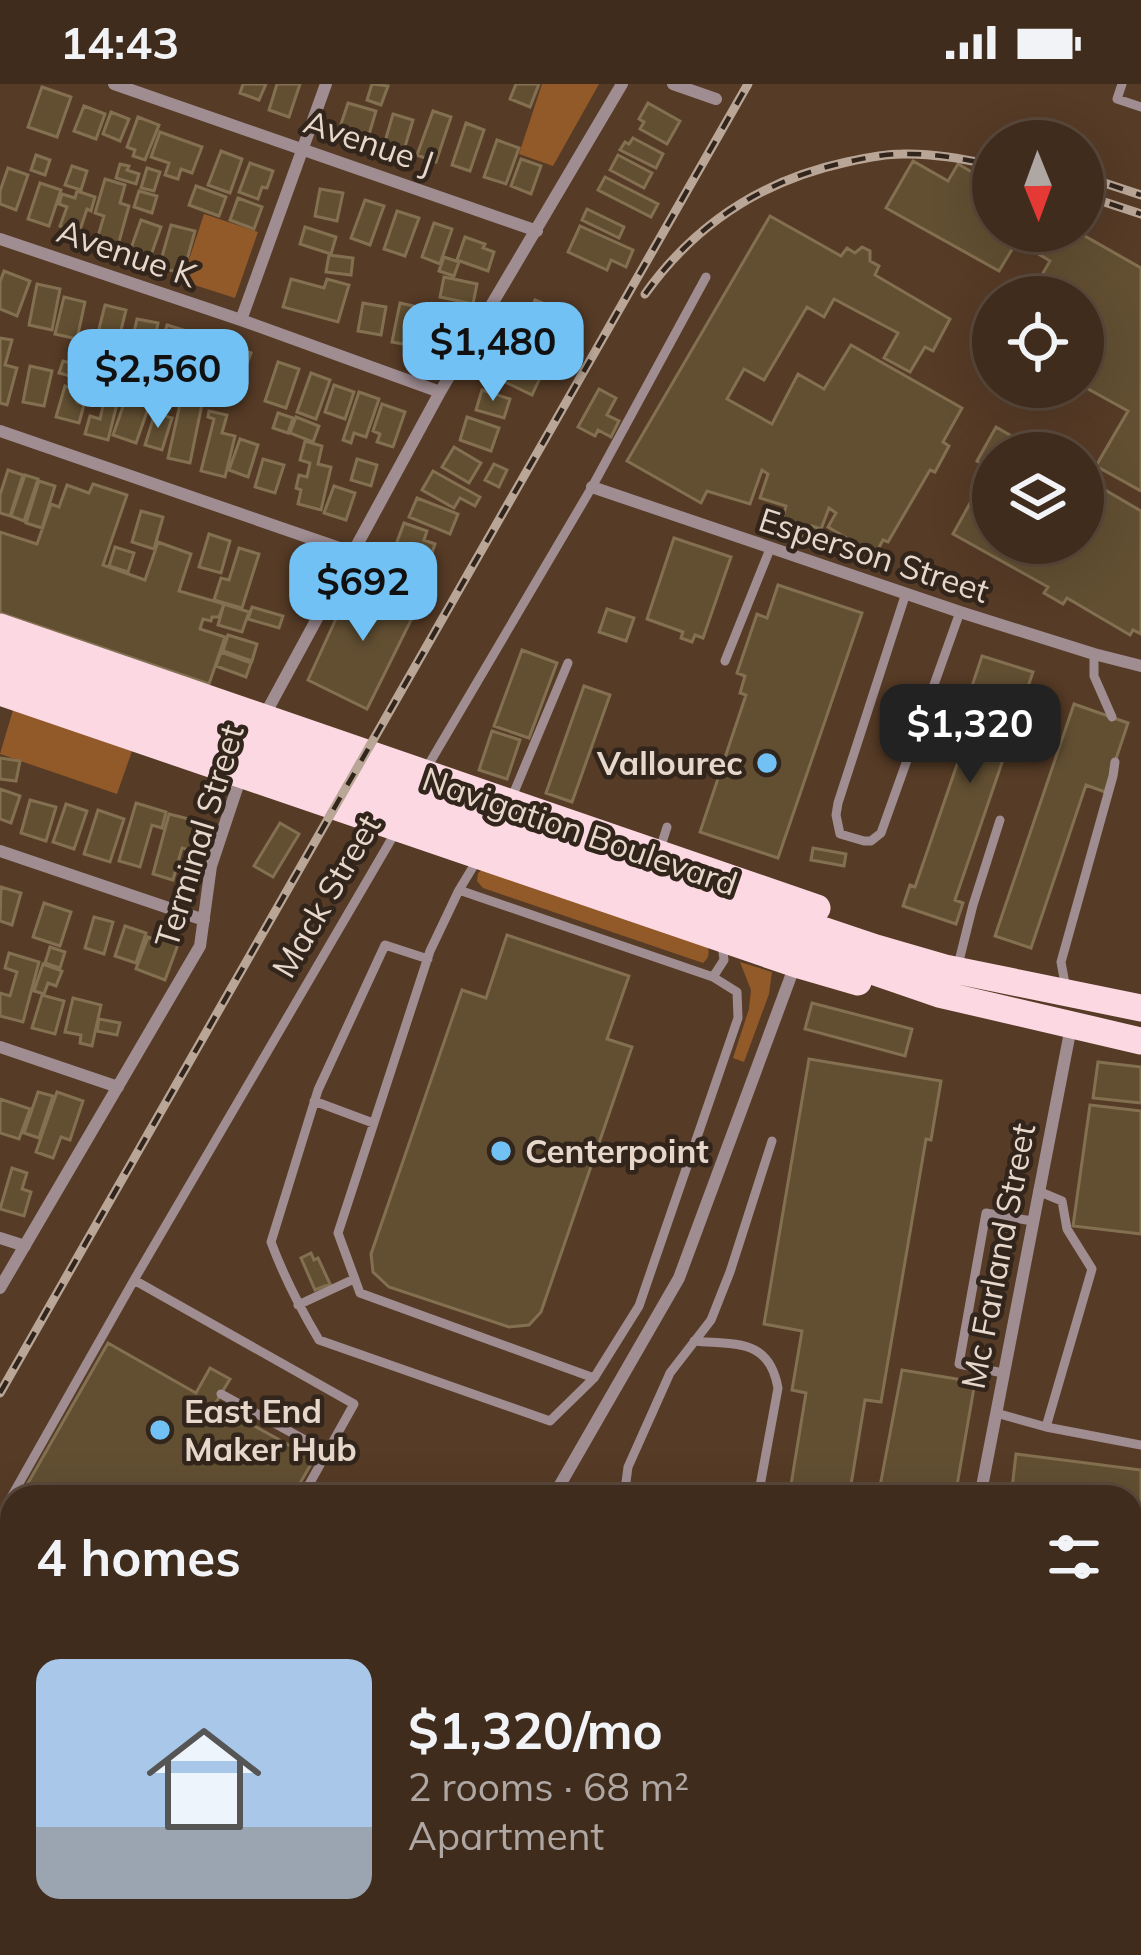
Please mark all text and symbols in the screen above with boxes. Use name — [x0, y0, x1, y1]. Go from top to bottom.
text: 14:43 — [60, 14, 179, 70]
street label: Avenue J — [299, 100, 439, 183]
north arrow — [972, 120, 1104, 252]
map controls — [972, 120, 1104, 564]
street label: Avenue K — [52, 210, 203, 296]
button: locate — [972, 276, 1104, 408]
pin: $1,480 — [395, 302, 591, 404]
text: $1,480 — [430, 316, 556, 365]
pin: $2,560 — [60, 329, 256, 431]
text: $2,560 — [95, 343, 221, 392]
button: layers — [972, 432, 1104, 564]
street label: Esperson Street — [754, 498, 994, 611]
pin: $692 — [292, 542, 434, 644]
text: $692 — [316, 556, 410, 605]
pin: $1,320 — [872, 684, 1068, 786]
text: $1,320 — [907, 698, 1033, 747]
street label: Terminal Street — [145, 719, 252, 952]
place label: Vallourec — [596, 742, 743, 783]
marker: Vallourec — [754, 750, 780, 776]
street label: Navigation Boulevard — [417, 757, 743, 904]
street label: Mack Street — [262, 807, 389, 985]
street label: Mc Farland Street — [952, 1120, 1043, 1392]
place label: Centerpoint — [525, 1130, 709, 1171]
marker: Centerpoint — [488, 1138, 514, 1164]
place label: East End Maker Hub — [184, 1390, 357, 1469]
marker: East End Maker Hub — [147, 1417, 173, 1443]
icon: filters — [1041, 1524, 1107, 1590]
text: 4 homes — [36, 1525, 241, 1589]
text: $1,320/mo — [408, 1698, 663, 1762]
icon: home — [132, 1707, 276, 1851]
text: 2 rooms · 68 m² — [408, 1762, 689, 1811]
text: Apartment — [408, 1811, 604, 1860]

